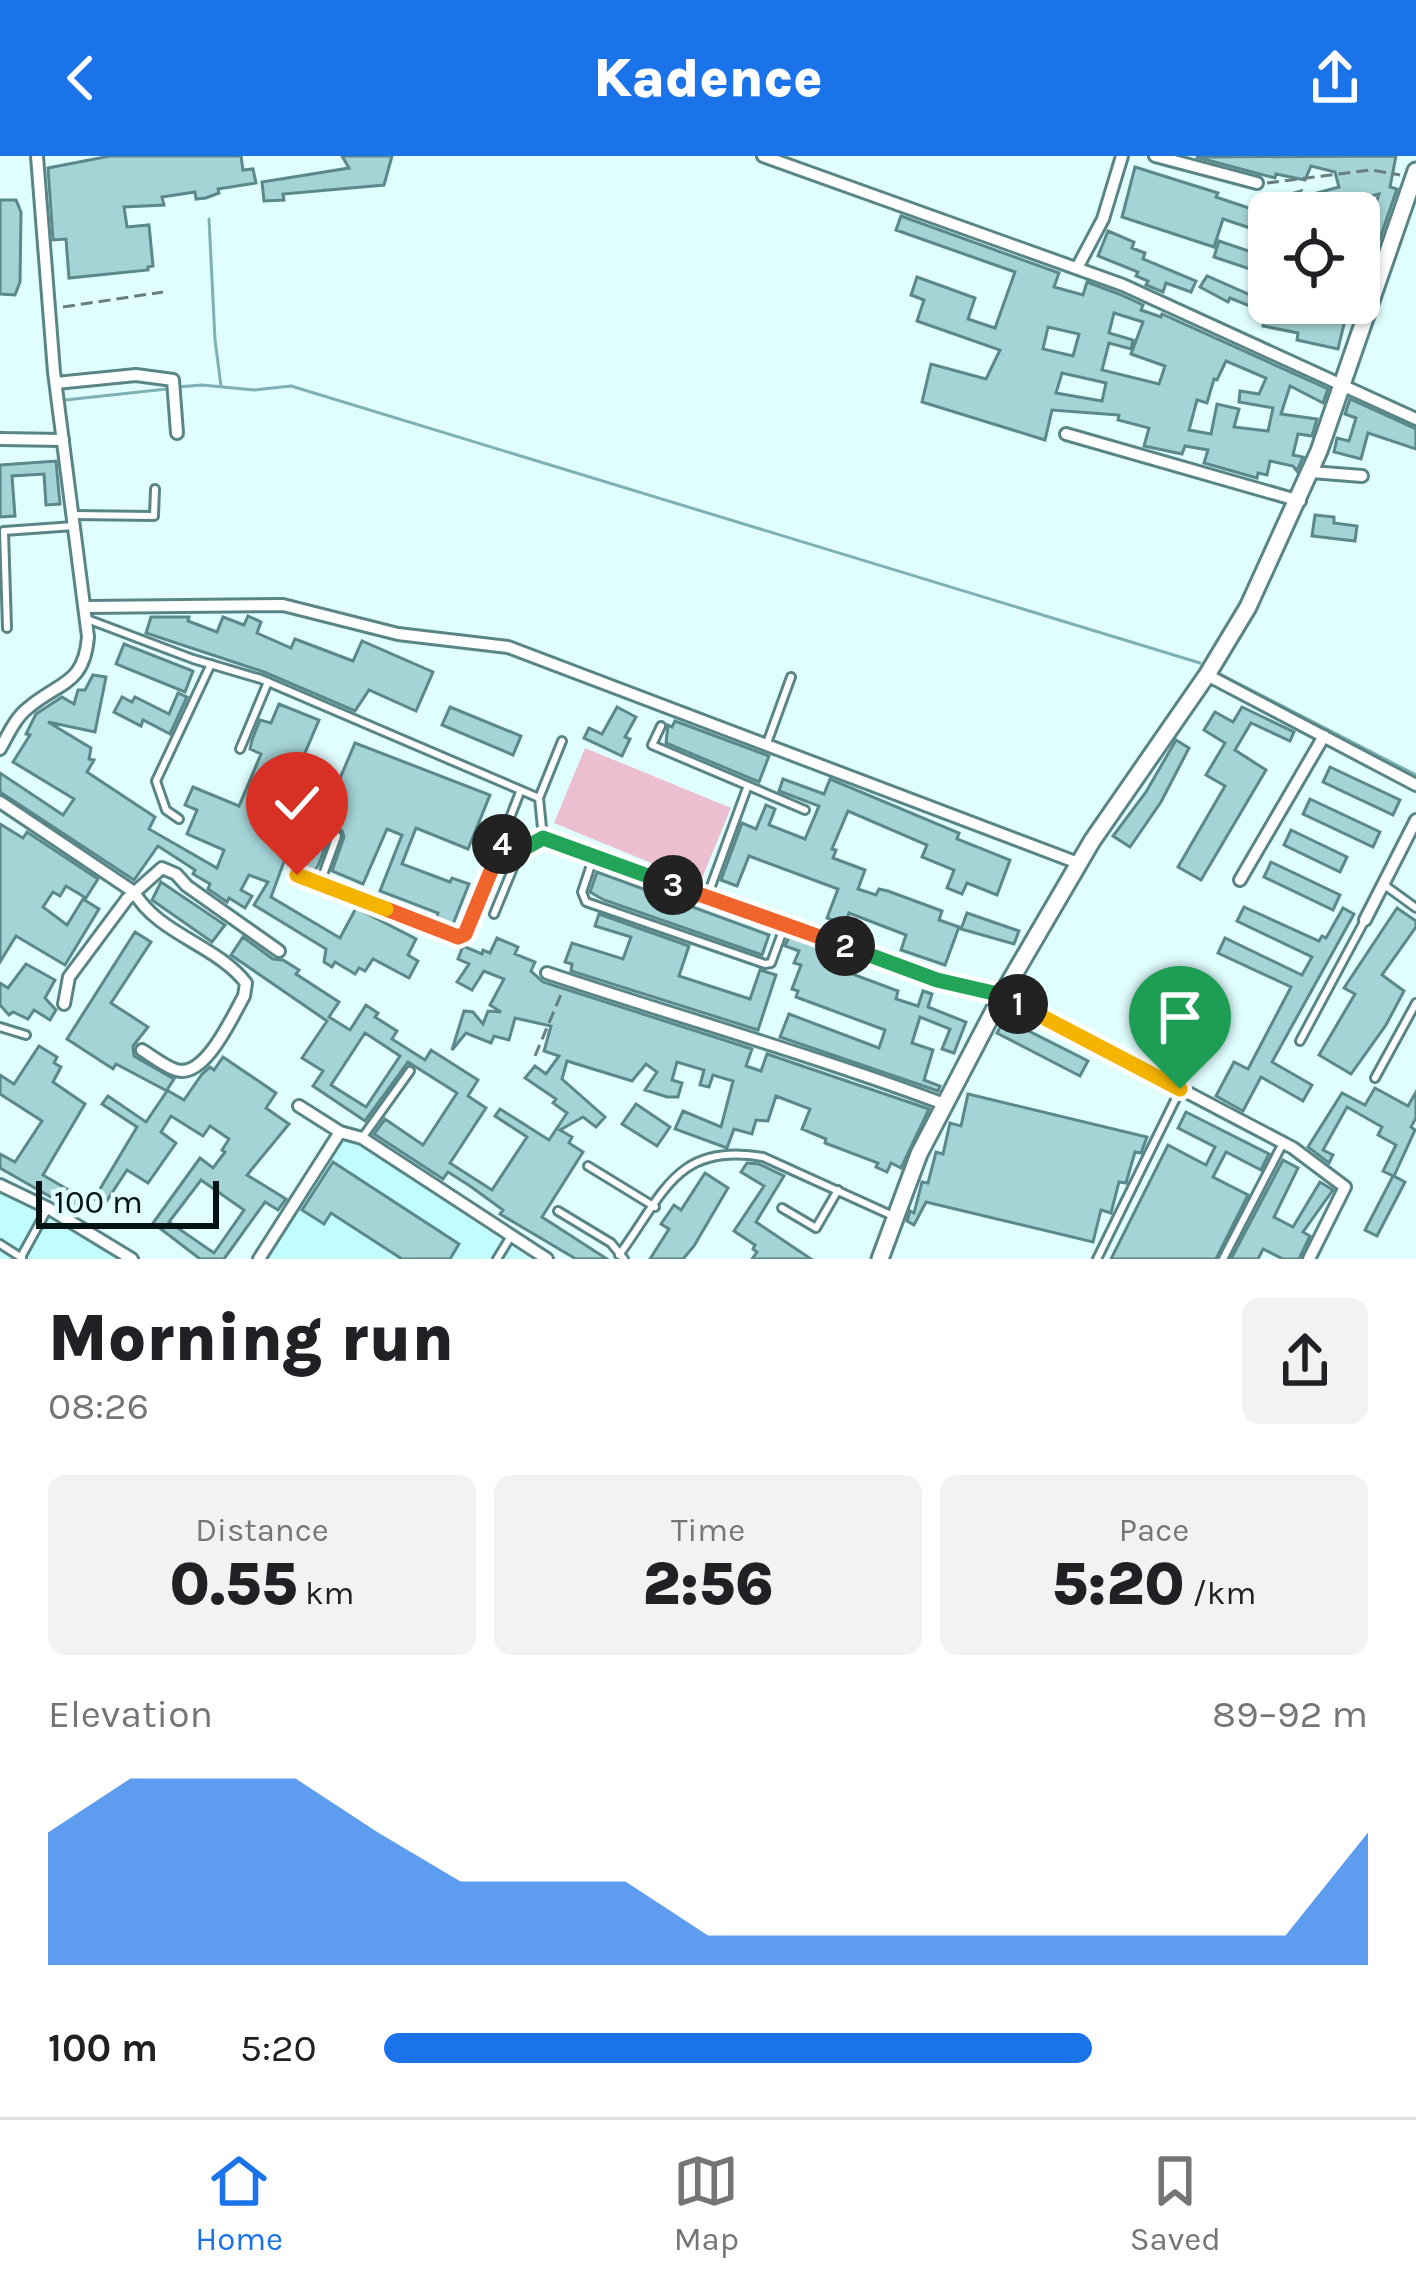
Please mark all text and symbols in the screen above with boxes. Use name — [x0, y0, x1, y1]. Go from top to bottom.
icon: back — [48, 45, 114, 111]
icon: share — [1302, 45, 1368, 111]
text: Kadence — [593, 46, 823, 110]
map controls — [1248, 192, 1380, 324]
button: locate — [1248, 192, 1380, 324]
pin — [246, 752, 348, 875]
icon: check — [264, 770, 330, 836]
pin: 4 — [472, 814, 532, 874]
text: 4 — [492, 825, 512, 863]
pin: 3 — [643, 855, 703, 915]
text: 3 — [663, 866, 683, 904]
pin: 2 — [815, 916, 875, 976]
text: 2 — [835, 927, 855, 965]
pin — [1129, 966, 1231, 1089]
pin: 1 — [988, 974, 1048, 1034]
icon: arrive — [1147, 984, 1213, 1050]
text: 1 — [1012, 985, 1024, 1023]
scale bar — [36, 1175, 219, 1228]
text: 100 m — [54, 1183, 143, 1221]
button: share — [1242, 1298, 1368, 1424]
text: Morning run — [48, 1299, 454, 1377]
text: 08:26 — [48, 1383, 149, 1429]
text: Distance — [195, 1511, 329, 1549]
text: Time — [671, 1511, 745, 1549]
text: Pace — [1119, 1511, 1189, 1549]
text: 0.55 — [170, 1549, 297, 1619]
text: 2:56 — [642, 1549, 774, 1619]
text: 5:20 — [1052, 1549, 1185, 1619]
text: km — [297, 1574, 355, 1612]
text: /km — [1185, 1574, 1256, 1612]
text: Elevation — [48, 1691, 213, 1737]
text: 89–92 m — [1212, 1691, 1368, 1737]
text: 100 m — [48, 2025, 158, 2071]
text: 5:20 — [240, 2025, 317, 2071]
tab: Home — [195, 2148, 283, 2258]
tab: Map — [673, 2148, 739, 2258]
tab: Saved — [1130, 2148, 1221, 2258]

